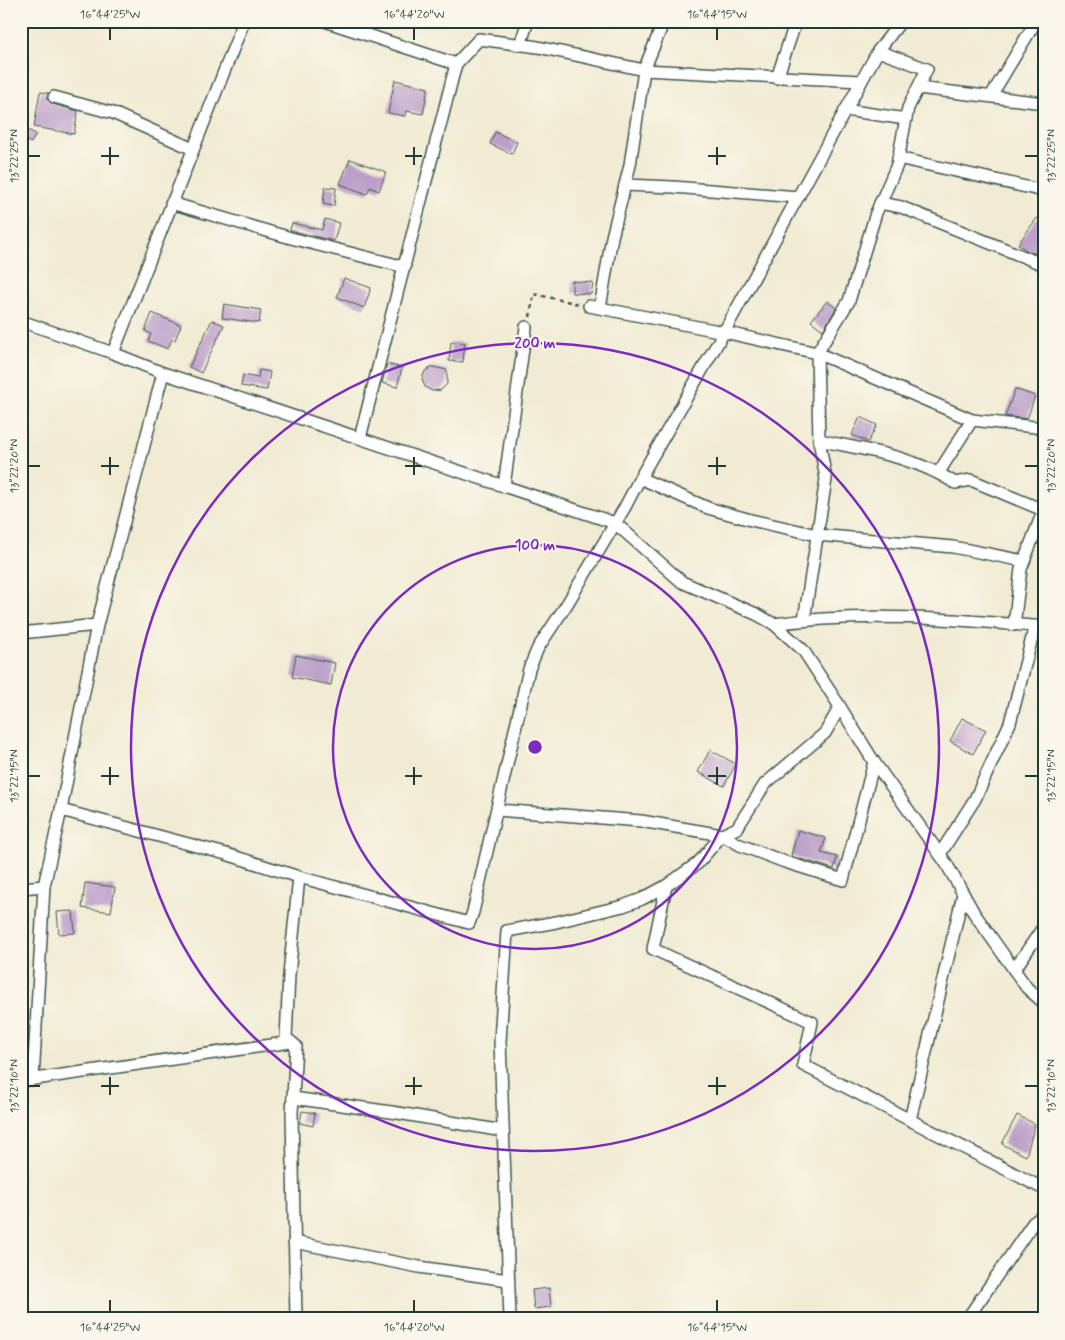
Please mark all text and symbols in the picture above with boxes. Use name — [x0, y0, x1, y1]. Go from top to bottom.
text: 16°44'25"W — [80, 7, 140, 23]
text: 16°44'20"W — [384, 7, 445, 23]
text: 16°44'15"W — [687, 7, 747, 23]
text: 13°22'25"N — [7, 129, 23, 183]
text: 13°22'25"N — [1044, 129, 1060, 183]
text: 200 m — [515, 334, 556, 354]
text: 13°22'20"N — [7, 439, 23, 493]
text: 13°22'20"N — [1044, 439, 1060, 493]
text: 100 m — [515, 536, 555, 556]
centre of rings — [526, 738, 544, 756]
text: 13°22'15"N — [7, 749, 23, 803]
text: 13°22'15"N — [1044, 749, 1060, 803]
text: 13°22'10"N — [7, 1059, 23, 1113]
text: 13°22'10"N — [1044, 1059, 1060, 1113]
text: 16°44'25"W — [80, 1320, 140, 1336]
text: 16°44'20"W — [384, 1320, 445, 1336]
text: 16°44'15"W — [687, 1320, 747, 1336]

